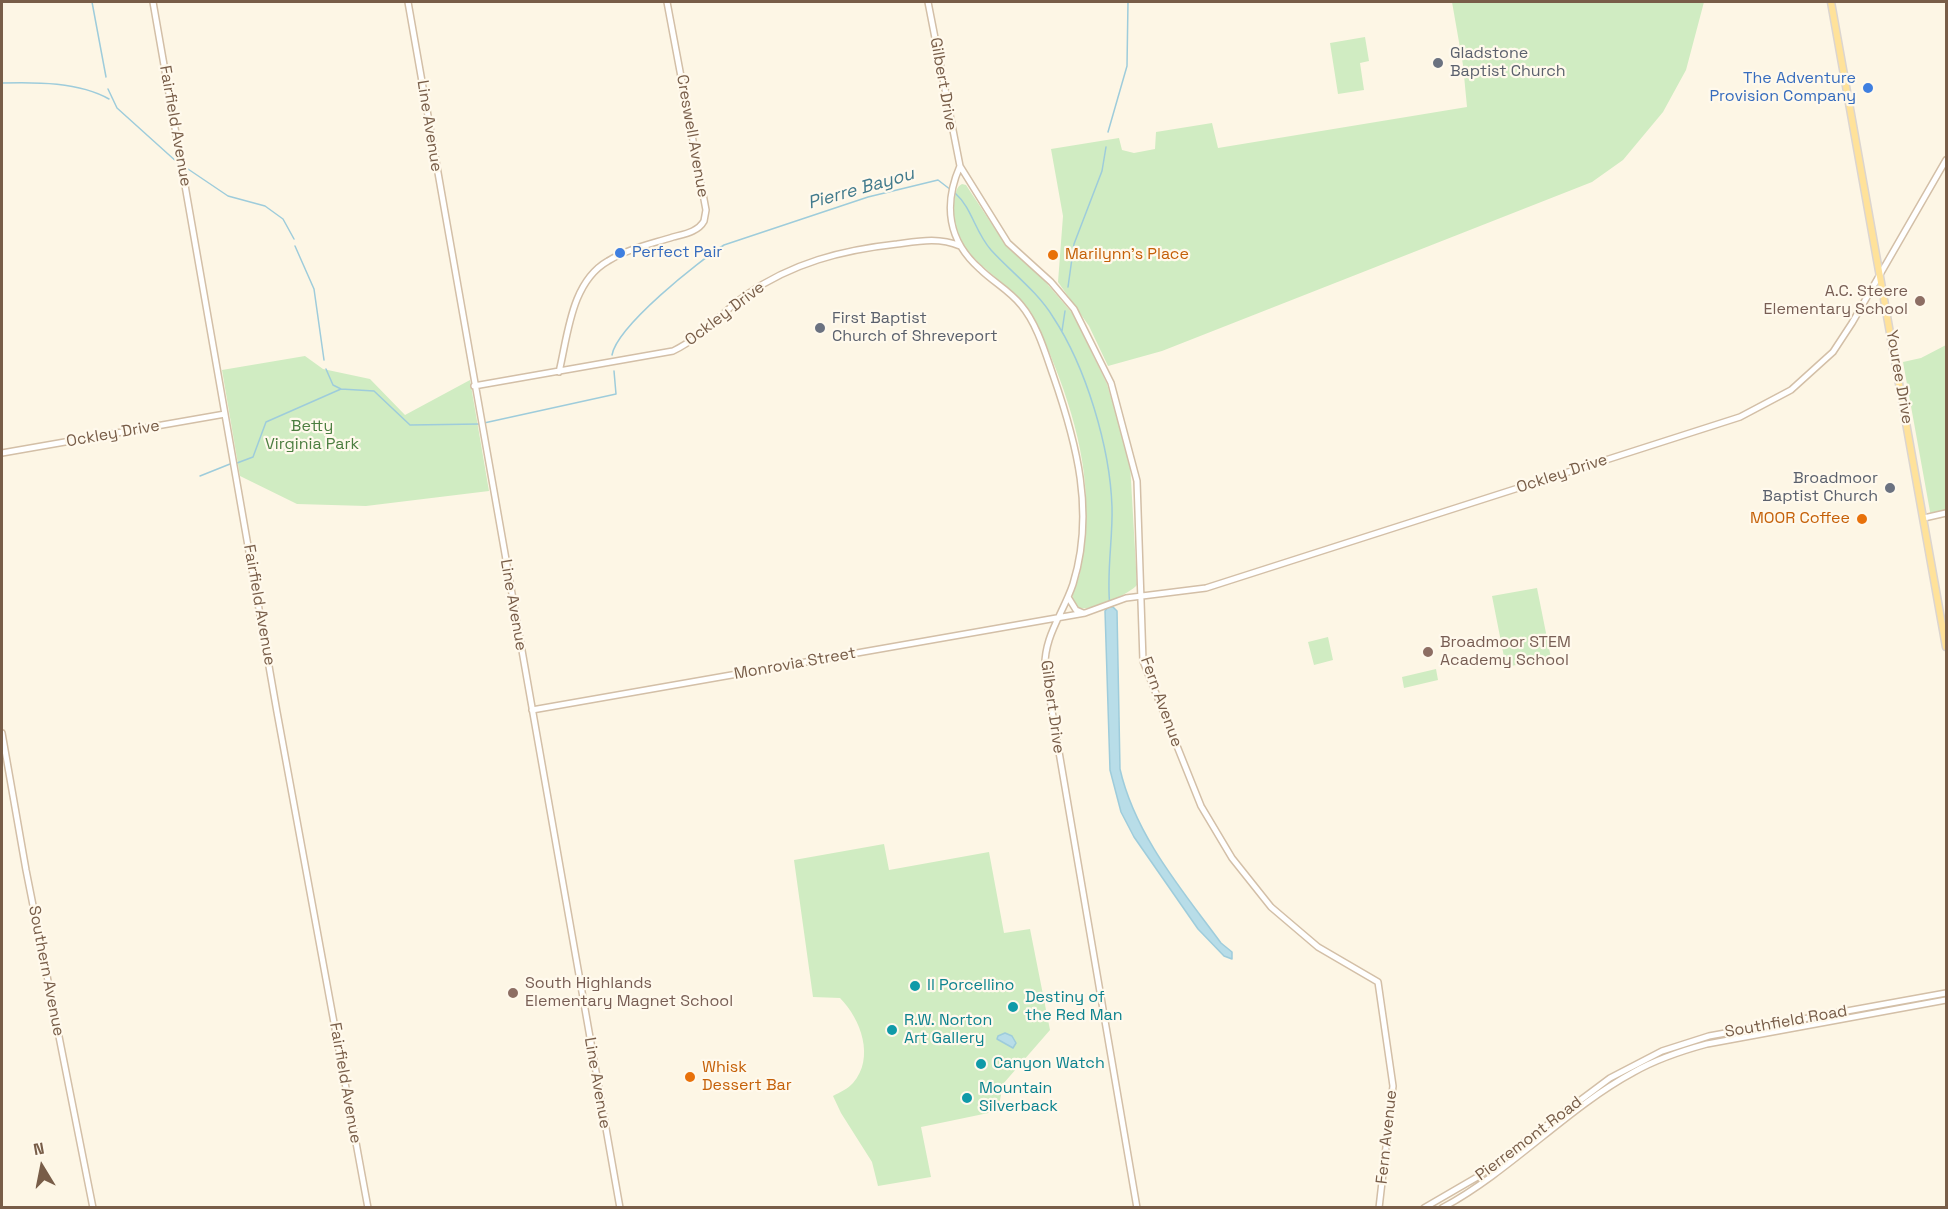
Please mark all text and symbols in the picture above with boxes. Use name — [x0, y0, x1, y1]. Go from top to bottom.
street label: Gilbert Drive — [925, 36, 961, 132]
place label: Gladstone Baptist Church — [1450, 44, 1566, 82]
marker: Gladstone Baptist Church — [1431, 56, 1445, 70]
street label: Fairfield Avenue — [155, 64, 195, 188]
place label: The Adventure Provision Company — [1709, 69, 1856, 107]
street label: Creswell Avenue — [672, 73, 712, 199]
street label: Line Avenue — [412, 79, 446, 173]
marker: The Adventure Provision Company — [1861, 81, 1875, 95]
water label: Pierre Bayou — [805, 164, 917, 214]
place label: Perfect Pair — [632, 243, 722, 263]
place label: Marilynn's Place — [1065, 245, 1189, 265]
marker: Perfect Pair — [613, 246, 627, 260]
marker: Marilynn's Place — [1046, 248, 1060, 262]
street label: Ockley Drive — [681, 278, 769, 350]
place label: A.C. Steere Elementary School — [1763, 282, 1908, 320]
marker: A.C. Steere Elementary School — [1913, 294, 1927, 308]
place label: First Baptist Church of Shreveport — [832, 309, 998, 347]
marker: First Baptist Church of Shreveport — [813, 321, 827, 335]
street label: Youree Drive — [1881, 328, 1917, 426]
street label: Ockley Drive — [65, 416, 161, 452]
park label: Betty Virginia Park — [265, 417, 359, 455]
street label: Ockley Drive — [1514, 450, 1610, 498]
place label: Broadmoor Baptist Church — [1762, 469, 1878, 507]
marker: Broadmoor Baptist Church — [1883, 481, 1897, 495]
place label: MOOR Coffee — [1750, 509, 1850, 529]
marker: MOOR Coffee — [1855, 512, 1869, 526]
street label: Fairfield Avenue — [239, 543, 279, 667]
street label: Line Avenue — [496, 558, 530, 652]
place label: Broadmoor STEM Academy School — [1440, 633, 1571, 671]
street label: Monrovia Street — [732, 644, 858, 684]
marker: Broadmoor STEM Academy School — [1421, 645, 1435, 659]
street label: Fern Avenue — [1136, 654, 1186, 750]
street label: Gilbert Drive — [1036, 659, 1068, 755]
street label: Southern Avenue — [24, 904, 68, 1038]
place label: South Highlands Elementary Magnet School — [525, 974, 733, 1012]
place label: Il Porcellino — [927, 976, 1014, 996]
marker: Il Porcellino — [908, 979, 922, 993]
marker: South Highlands Elementary Magnet School — [506, 986, 520, 1000]
place label: Destiny of the Red Man — [1025, 988, 1123, 1026]
marker: Destiny of the Red Man — [1006, 1000, 1020, 1014]
street label: Southfield Road — [1723, 1002, 1849, 1042]
place label: R.W. Norton Art Gallery — [904, 1011, 992, 1049]
street label: Fairfield Avenue — [325, 1021, 365, 1145]
marker: R.W. Norton Art Gallery — [885, 1023, 899, 1037]
street label: Line Avenue — [580, 1036, 614, 1130]
place label: Canyon Watch — [993, 1054, 1105, 1074]
marker: Canyon Watch — [974, 1057, 988, 1071]
place label: Whisk Dessert Bar — [702, 1058, 792, 1096]
marker: Whisk Dessert Bar — [683, 1070, 697, 1084]
place label: Mountain Silverback — [979, 1079, 1058, 1117]
street label: Fern Avenue — [1373, 1089, 1401, 1185]
marker: Mountain Silverback — [960, 1091, 974, 1105]
street label: Pierremont Road — [1472, 1093, 1586, 1185]
north arrow — [12, 1137, 72, 1197]
text: N — [32, 1138, 46, 1160]

